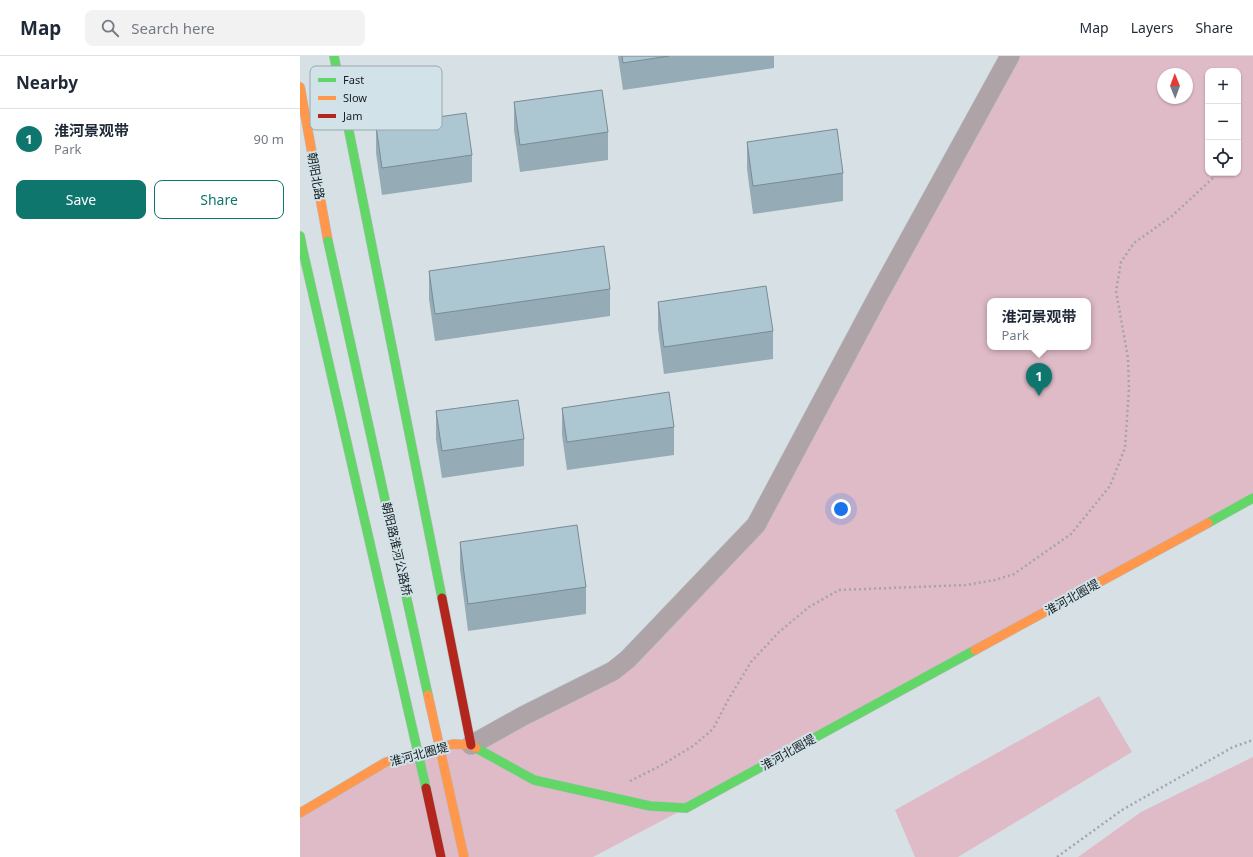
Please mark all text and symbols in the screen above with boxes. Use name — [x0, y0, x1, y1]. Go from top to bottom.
search box — [85, 10, 365, 46]
text: Map — [20, 15, 61, 41]
icon: search — [99, 17, 121, 39]
text: Search here — [131, 18, 215, 38]
text: Map — [1080, 18, 1109, 37]
text: Layers — [1131, 18, 1173, 37]
text: Share — [1195, 18, 1233, 37]
legend — [310, 66, 442, 130]
north arrow — [1157, 68, 1193, 104]
map controls — [1205, 68, 1241, 176]
button: + — [1205, 68, 1241, 104]
text: Nearby — [16, 71, 78, 94]
text: Fast — [343, 72, 364, 87]
text: Slow — [343, 90, 367, 105]
button: − — [1205, 104, 1241, 140]
text: Jam — [342, 108, 362, 123]
text: 淮河景观带 — [54, 120, 129, 140]
text: 1 — [25, 130, 33, 148]
text: 90 m — [254, 130, 284, 148]
text: Park — [54, 140, 81, 158]
button: locate — [1205, 140, 1241, 176]
street label: 朝阳北路 — [303, 151, 329, 201]
button: Save — [16, 180, 146, 219]
button: Share — [154, 180, 284, 219]
popup — [987, 298, 1091, 350]
text: 淮河景观带 — [1001, 306, 1077, 326]
text: Park — [1001, 326, 1029, 344]
pin: 1 — [1026, 363, 1052, 396]
your location — [831, 499, 851, 519]
street label: 朝阳路淮河公路桥 — [378, 500, 416, 598]
street label: 淮河北圈堤 — [1042, 575, 1102, 619]
street label: 淮河北圈堤 — [758, 730, 818, 774]
street label: 淮河北圈堤 — [388, 738, 450, 770]

